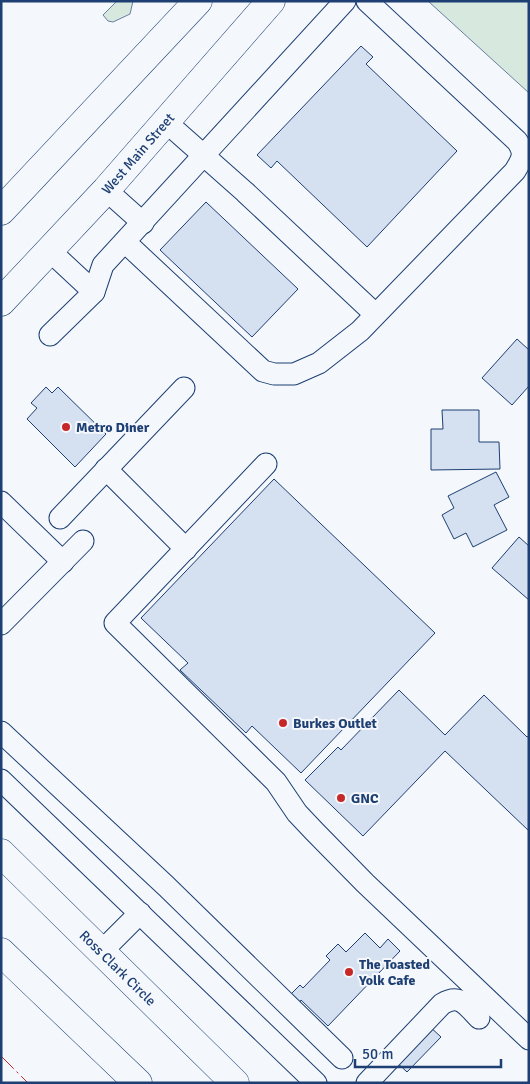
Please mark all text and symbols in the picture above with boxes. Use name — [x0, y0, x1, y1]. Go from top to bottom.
street label: West Main Street — [98, 110, 178, 198]
place label: Metro Diner — [76, 419, 150, 436]
marker: Metro Diner — [60, 421, 72, 433]
place label: Burkes Outlet — [293, 715, 378, 732]
marker: Burkes Outlet — [277, 717, 289, 729]
place label: GNC — [351, 790, 379, 807]
marker: GNC — [335, 792, 347, 804]
street label: Ross Clark Circle — [76, 927, 159, 1010]
place label: The Toasted Yolk Cafe — [358, 956, 430, 989]
marker: The Toasted Yolk Cafe — [343, 966, 355, 978]
scale bar — [355, 1036, 501, 1068]
text: 50 m — [362, 1045, 393, 1063]

